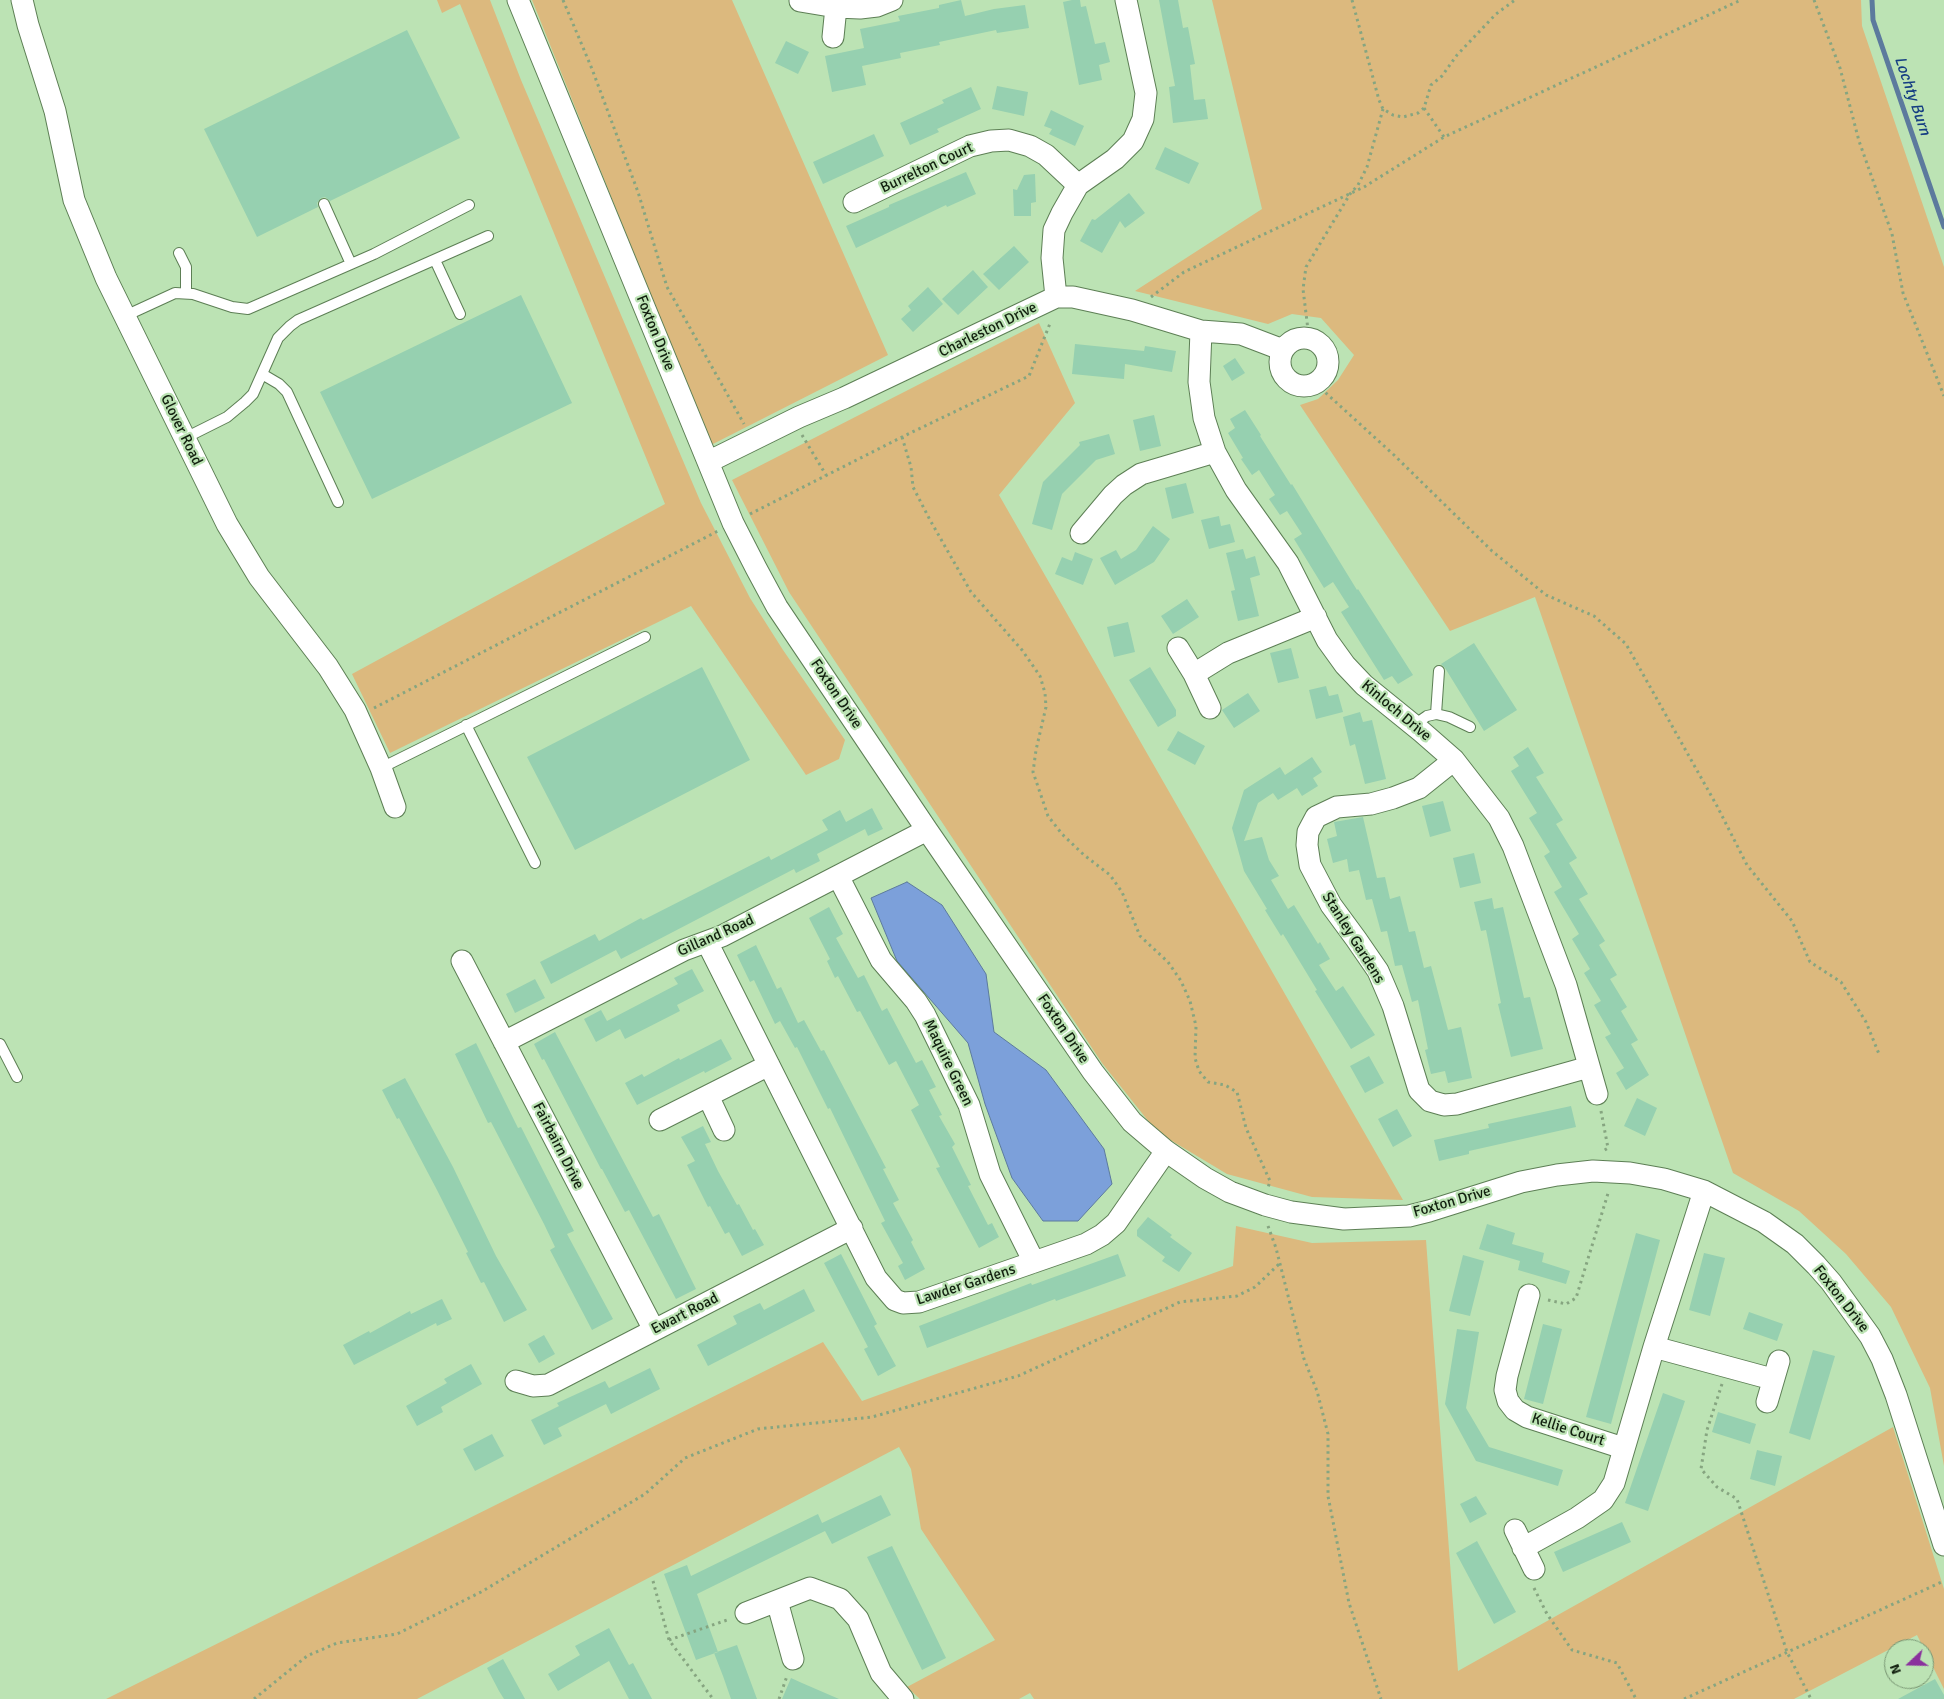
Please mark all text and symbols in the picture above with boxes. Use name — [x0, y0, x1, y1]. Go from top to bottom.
water label: Lochty Burn — [1890, 54, 1934, 138]
street label: Burrelton Court — [878, 139, 976, 197]
street label: Foxton Drive — [632, 293, 678, 373]
street label: Charleston Drive — [936, 299, 1040, 361]
street label: Glover Road — [156, 392, 206, 468]
street label: Foxton Drive — [806, 656, 866, 732]
street label: Kinloch Drive — [1358, 677, 1434, 745]
street label: Stanley Gardens — [1318, 889, 1388, 987]
street label: Gilland Road — [675, 911, 757, 961]
street label: Foxton Drive — [1033, 991, 1093, 1067]
street label: Maquire Green — [919, 1017, 977, 1109]
street label: Fairbairn Drive — [528, 1100, 588, 1192]
street label: Foxton Drive — [1411, 1182, 1493, 1222]
street label: Lawder Gardens — [914, 1261, 1018, 1309]
street label: Foxton Drive — [1809, 1262, 1873, 1336]
street label: Ewart Road — [648, 1289, 722, 1339]
street label: Kellie Court — [1529, 1410, 1607, 1450]
north arrow — [1884, 1639, 1934, 1689]
text: N — [1886, 1662, 1905, 1677]

